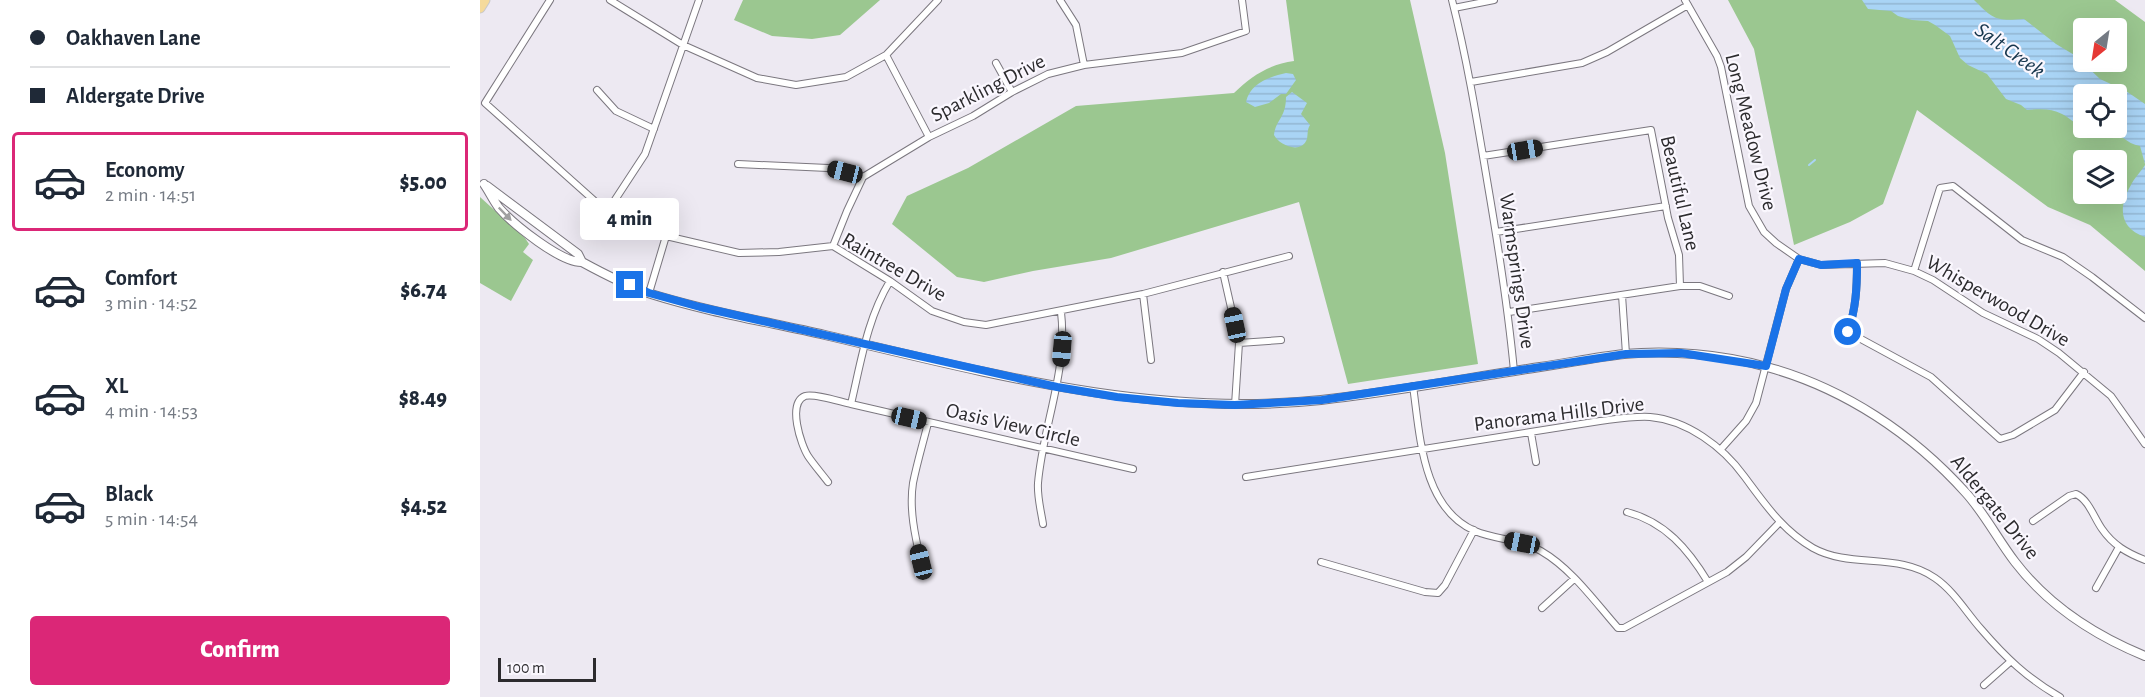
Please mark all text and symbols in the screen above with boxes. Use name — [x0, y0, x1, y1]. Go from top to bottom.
water label: Salt Creek — [1971, 18, 2049, 82]
north arrow — [2073, 18, 2127, 72]
map controls — [2073, 18, 2127, 204]
text: Oakhaven Lane — [66, 27, 201, 49]
street label: Sparkling Drive — [928, 50, 1048, 126]
street label: Long Meadow Drive — [1721, 51, 1781, 213]
button: locate — [2073, 84, 2127, 138]
text: Aldergate Drive — [66, 85, 205, 107]
street label: Beautiful Lane — [1657, 133, 1703, 253]
car — [1506, 138, 1544, 162]
button: layers — [2073, 150, 2127, 204]
icon: car — [33, 155, 87, 209]
text: Economy — [105, 159, 185, 181]
car — [825, 159, 865, 185]
text: $5.00 — [399, 171, 447, 193]
text: 2 min · 14:51 — [105, 185, 196, 205]
street label: Warmsprings Drive — [1496, 192, 1538, 350]
callout: 4 min — [580, 198, 680, 240]
one-way arrow — [498, 206, 512, 220]
text: 4 min — [607, 209, 652, 229]
street label: Raintree Drive — [838, 229, 950, 305]
street label: Whisperwood Drive — [1923, 251, 2073, 351]
icon: car — [33, 263, 87, 317]
text: Comfort — [105, 267, 177, 289]
route end — [616, 271, 643, 298]
text: $6.74 — [400, 279, 447, 301]
text: 3 min · 14:52 — [105, 293, 197, 313]
car — [1222, 306, 1248, 344]
route start — [1834, 318, 1861, 345]
car — [1051, 330, 1073, 368]
icon: car — [33, 371, 87, 425]
text: XL — [105, 375, 128, 397]
text: $8.49 — [399, 387, 447, 409]
street label: Panorama Hills Drive — [1473, 393, 1645, 435]
street label: Oasis View Circle — [944, 399, 1082, 451]
text: 4 min · 14:53 — [105, 401, 198, 421]
car — [889, 405, 929, 431]
street label: Aldergate Drive — [1947, 451, 2043, 563]
icon: car — [33, 479, 87, 533]
text: Black — [105, 483, 153, 505]
text: $4.52 — [400, 495, 447, 517]
text: 5 min · 14:54 — [105, 509, 198, 529]
car — [1503, 531, 1541, 555]
car — [908, 542, 934, 582]
button: Confirm — [30, 616, 450, 685]
scale bar — [498, 655, 596, 682]
text: 100 m — [507, 660, 545, 676]

